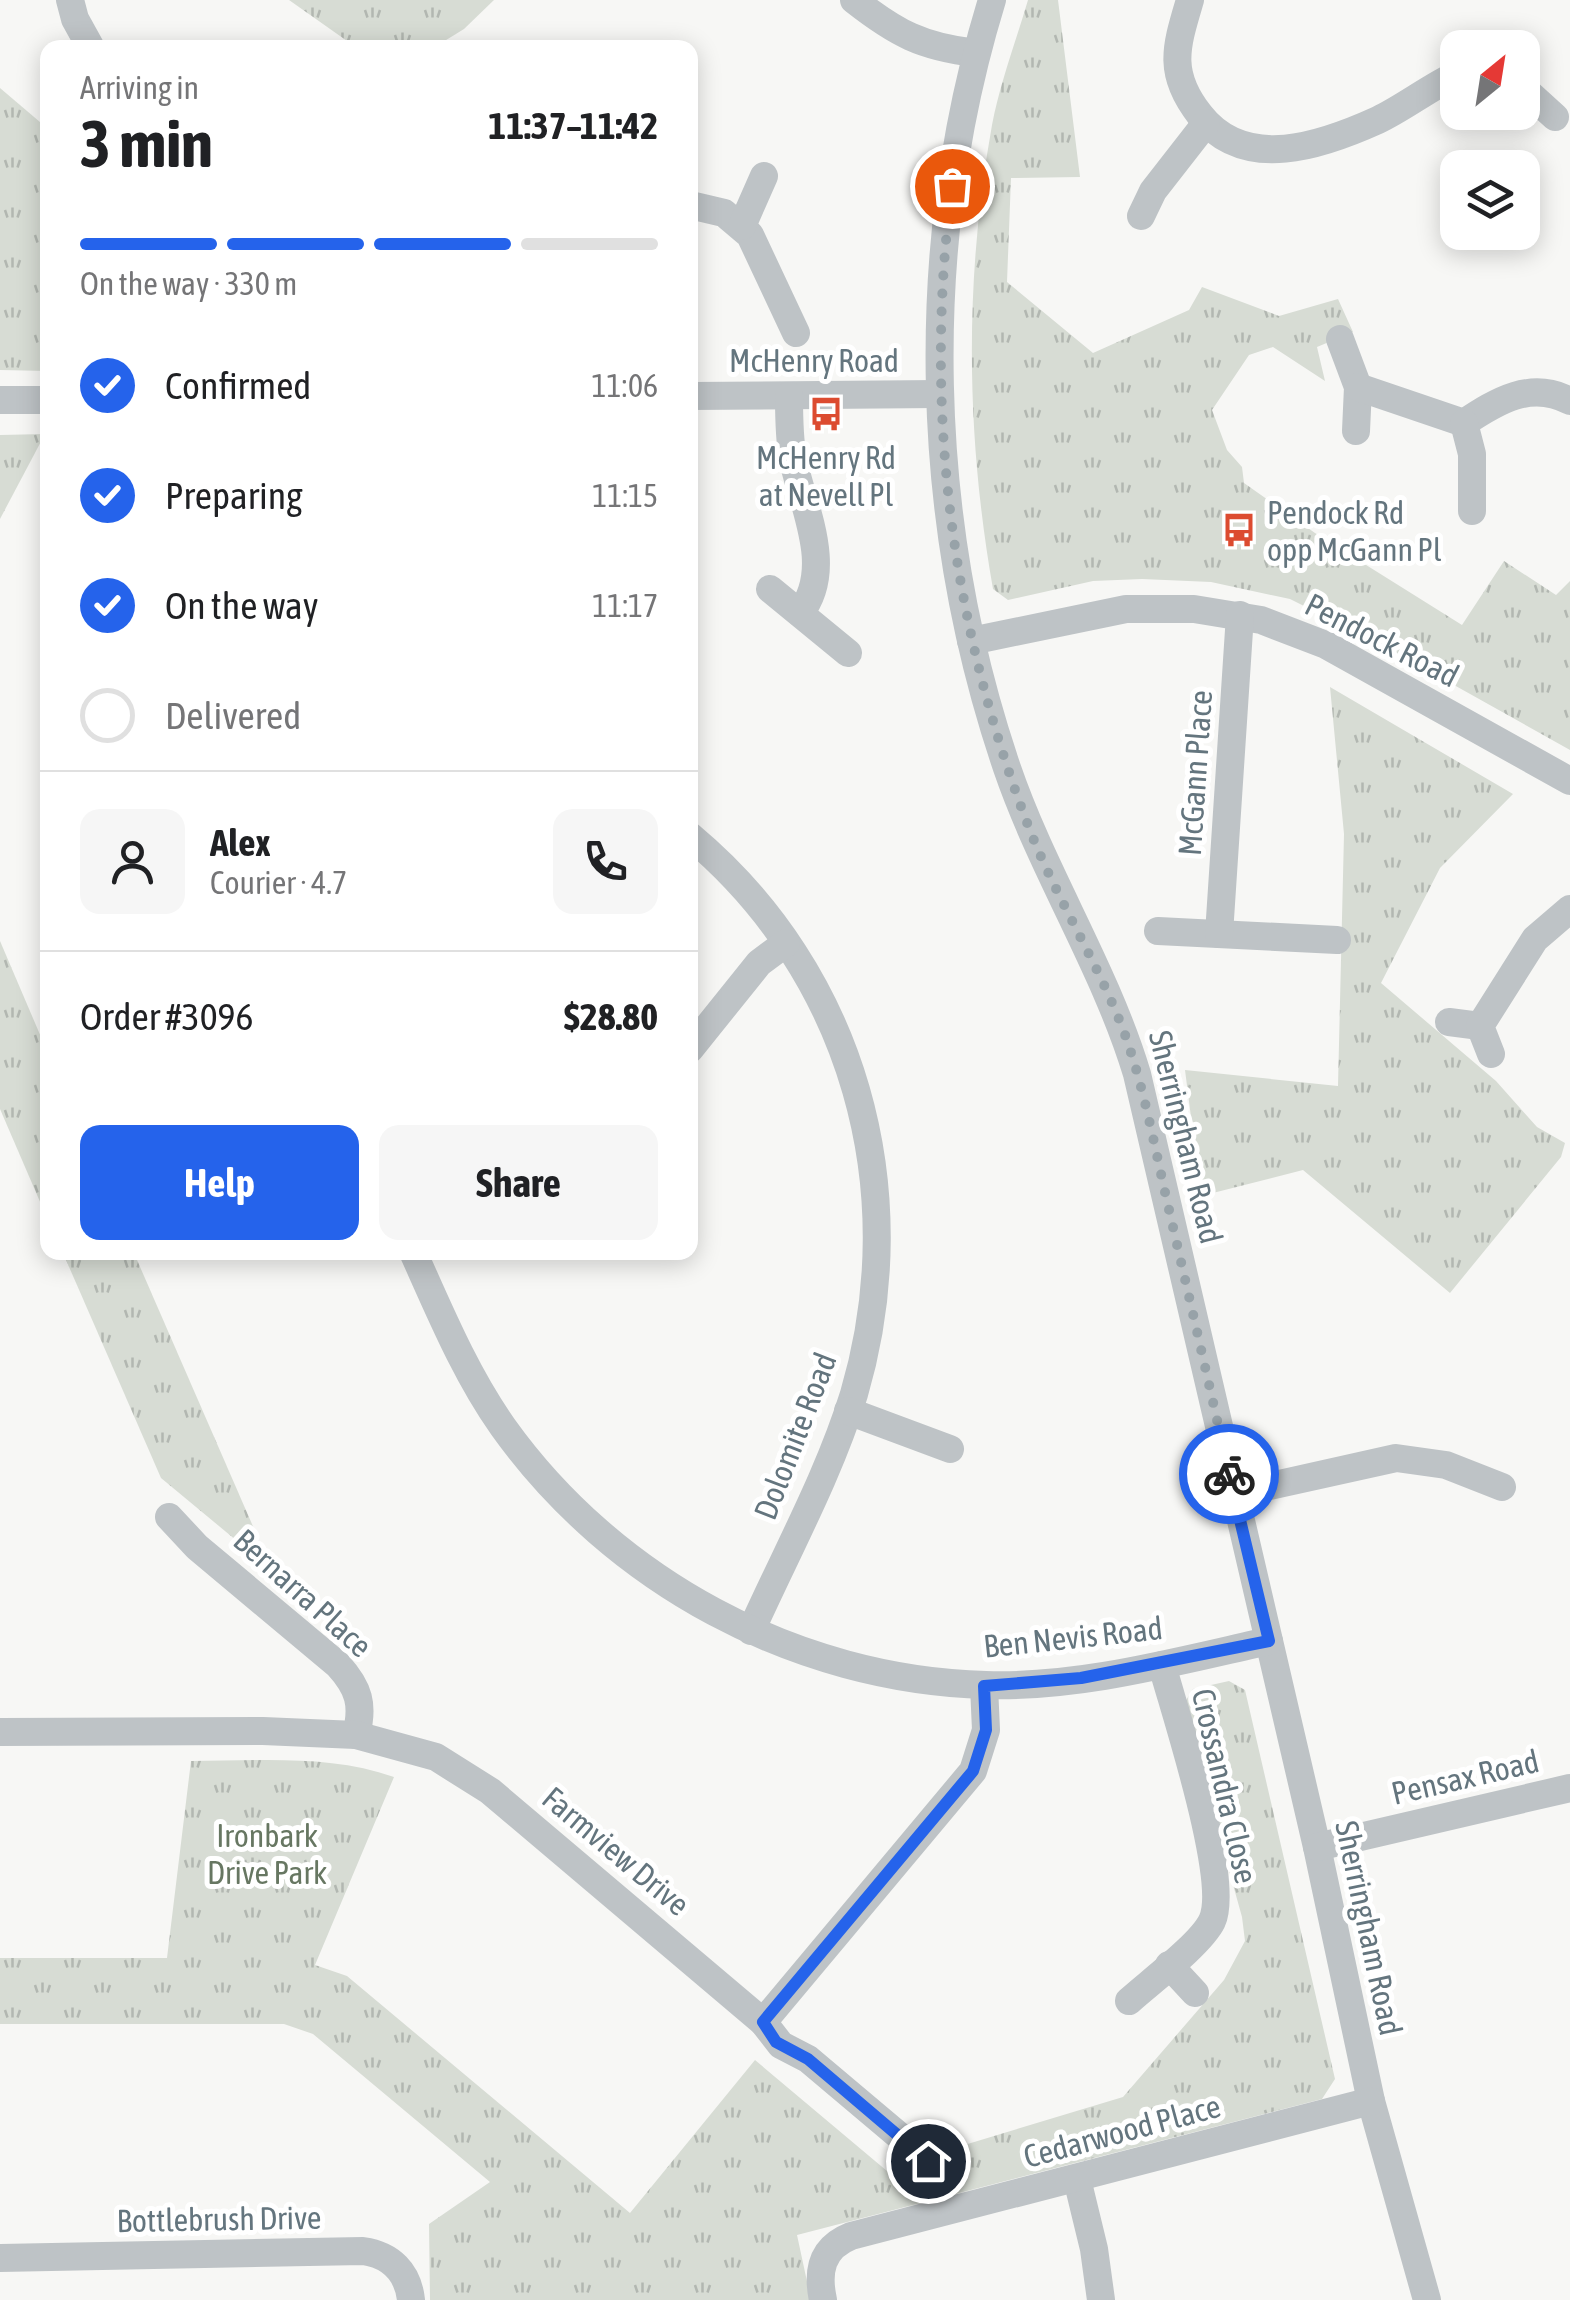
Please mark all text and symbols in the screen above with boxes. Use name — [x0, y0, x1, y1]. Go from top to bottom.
north arrow — [1440, 30, 1540, 130]
map controls — [1440, 30, 1540, 250]
text: Arriving in — [80, 69, 199, 106]
text: 11:37–11:42 — [488, 104, 658, 147]
text: 3 min — [80, 106, 213, 181]
pin — [910, 144, 995, 229]
button: layers — [1440, 150, 1540, 250]
icon: bag — [925, 159, 980, 214]
text: On the way · 330 m — [80, 265, 297, 302]
street label: McHenry Road — [729, 342, 899, 379]
icon: check — [80, 358, 135, 413]
text: Confirmed — [165, 364, 311, 407]
text: 11:06 — [592, 367, 658, 404]
bus stop icon: McHenry Rd at Nevell Pl — [807, 395, 845, 433]
place label: McHenry Rd at Nevell Pl — [756, 439, 896, 513]
icon: check — [80, 468, 135, 523]
text: Preparing — [165, 474, 303, 517]
text: 11:15 — [592, 477, 658, 514]
place label: Pendock Rd opp McGann Pl — [1267, 494, 1442, 568]
bus stop icon: Pendock Rd opp McGann Pl — [1220, 511, 1258, 549]
icon: check — [80, 578, 135, 633]
text: On the way — [165, 584, 318, 627]
street label: Pendock Road — [1299, 586, 1465, 694]
text: 11:17 — [592, 587, 658, 624]
street label: McGann Place — [1171, 689, 1219, 857]
text: Delivered — [165, 694, 301, 737]
button: person — [80, 809, 185, 914]
button: phone — [553, 809, 658, 914]
text: Alex — [210, 821, 271, 864]
text: Courier · 4.7 — [210, 864, 347, 901]
text: Order #3096 — [80, 995, 253, 1038]
text: $28.80 — [564, 995, 658, 1038]
street label: Sherringham Road — [1142, 1027, 1230, 1247]
button: Help — [80, 1125, 359, 1240]
button: Share — [379, 1125, 658, 1240]
street label: Dolomite Road — [746, 1347, 844, 1525]
courier — [1179, 1424, 1279, 1524]
icon: bike — [1202, 1447, 1257, 1502]
street label: Bernarra Place — [227, 1522, 379, 1664]
street label: Ben Nevis Road — [982, 1609, 1164, 1665]
street label: Crossandra Close — [1185, 1685, 1265, 1887]
street label: Pensax Road — [1388, 1742, 1542, 1812]
street label: Farmview Drive — [535, 1779, 697, 1923]
park label: Ironbark Drive Park — [207, 1817, 327, 1891]
street label: Sherringham Road — [1328, 1818, 1410, 2038]
street label: Cedarwood Place — [1020, 2087, 1224, 2175]
pin — [886, 2119, 971, 2204]
icon: home — [901, 2134, 956, 2189]
street label: Bottlebrush Drive — [116, 2199, 322, 2239]

